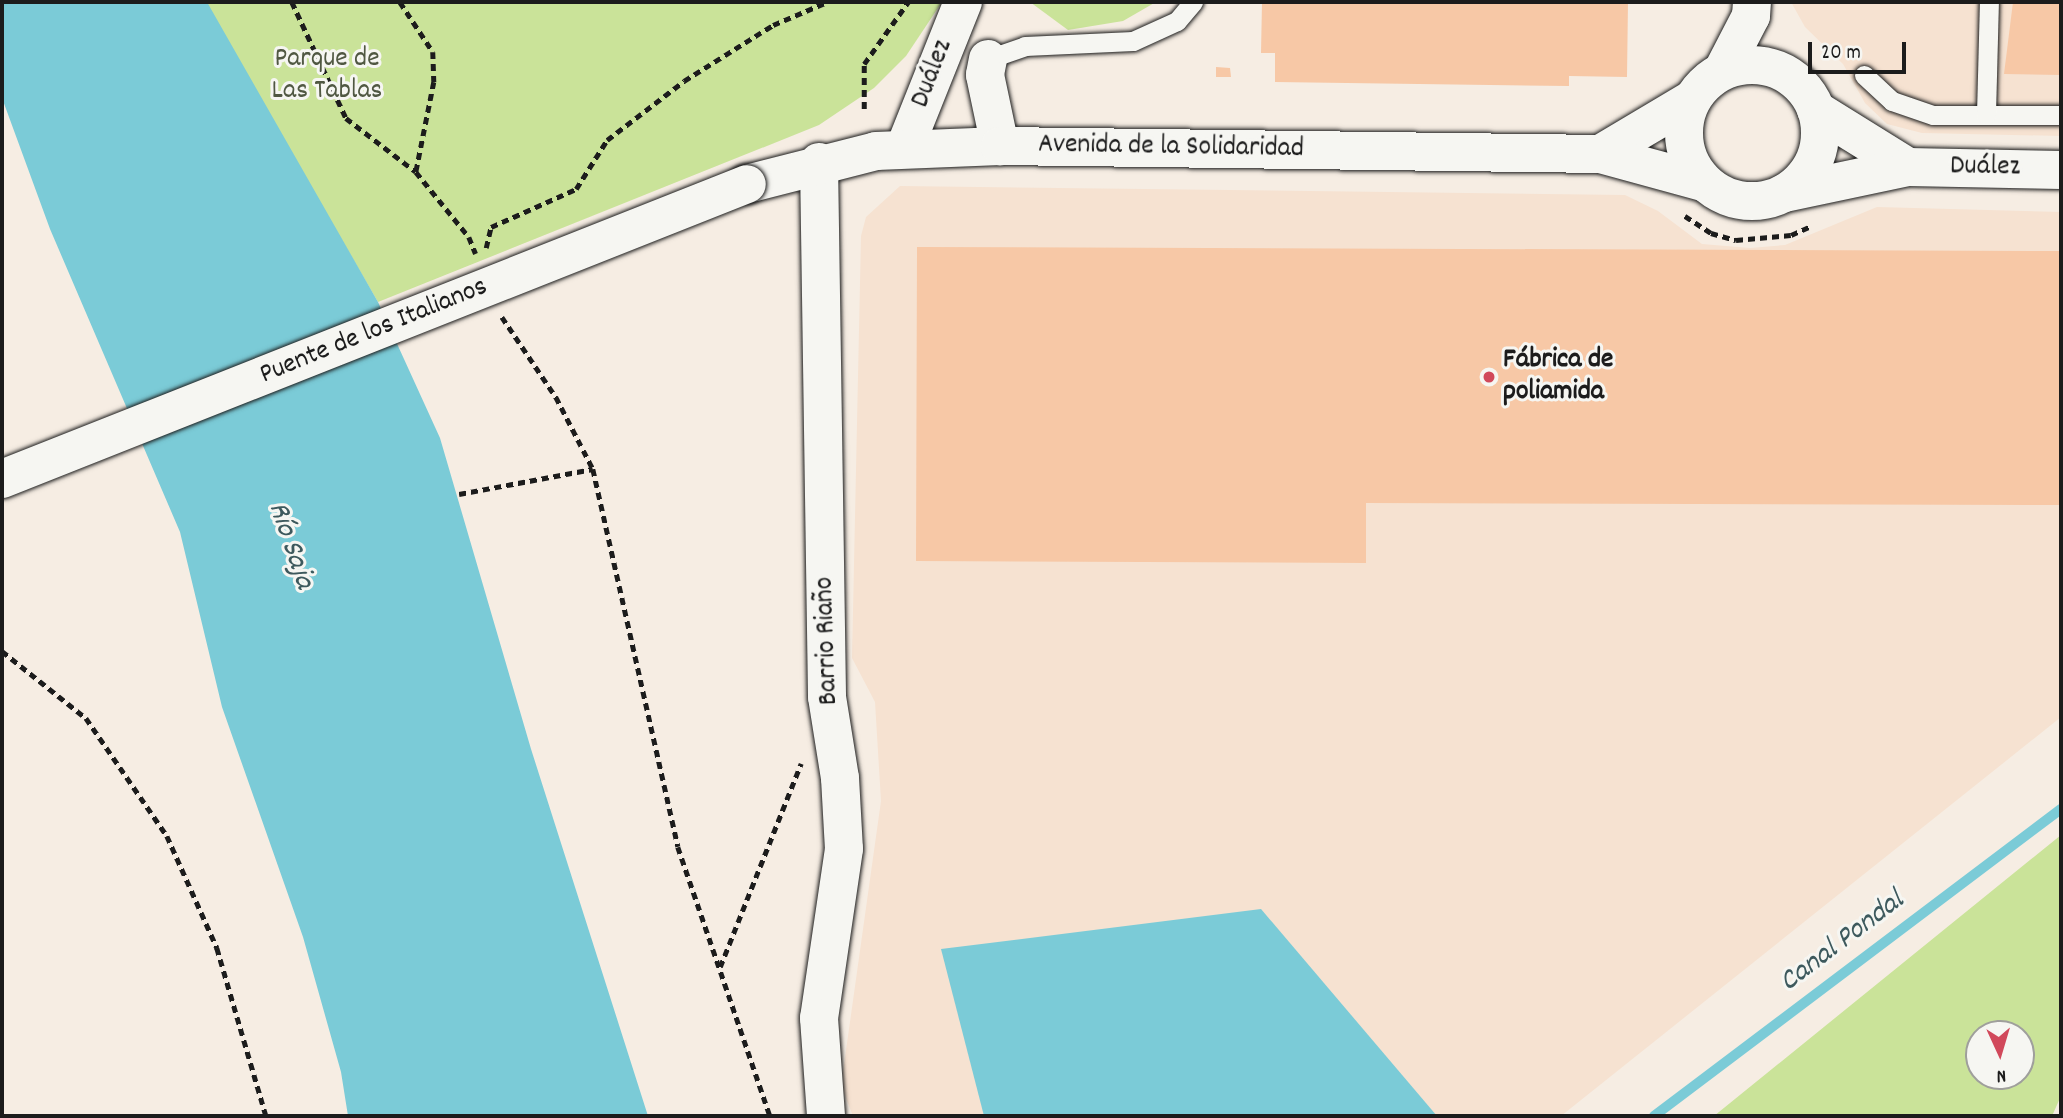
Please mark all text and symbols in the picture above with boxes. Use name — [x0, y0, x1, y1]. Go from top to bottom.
scale bar — [1811, 28, 1909, 72]
street label: Duález — [905, 35, 961, 113]
text: 20 m — [1821, 39, 1861, 69]
park label: Parque de Las Tablas — [272, 43, 382, 109]
street label: Avenida de la Solidaridad — [1038, 129, 1304, 167]
street label: Duález — [1950, 151, 2020, 185]
street label: Puente de los Italianos — [255, 271, 493, 393]
place label: Fábrica de poliamida — [1503, 344, 1613, 410]
marker: Fábrica de poliamida — [1481, 369, 1497, 385]
water label: Río Saja — [257, 498, 321, 594]
street label: Barrio Riaño — [809, 576, 847, 706]
water label: Canal Pondal — [1773, 884, 1913, 1002]
north arrow — [1965, 1020, 2035, 1090]
text: N — [1996, 1061, 2007, 1088]

